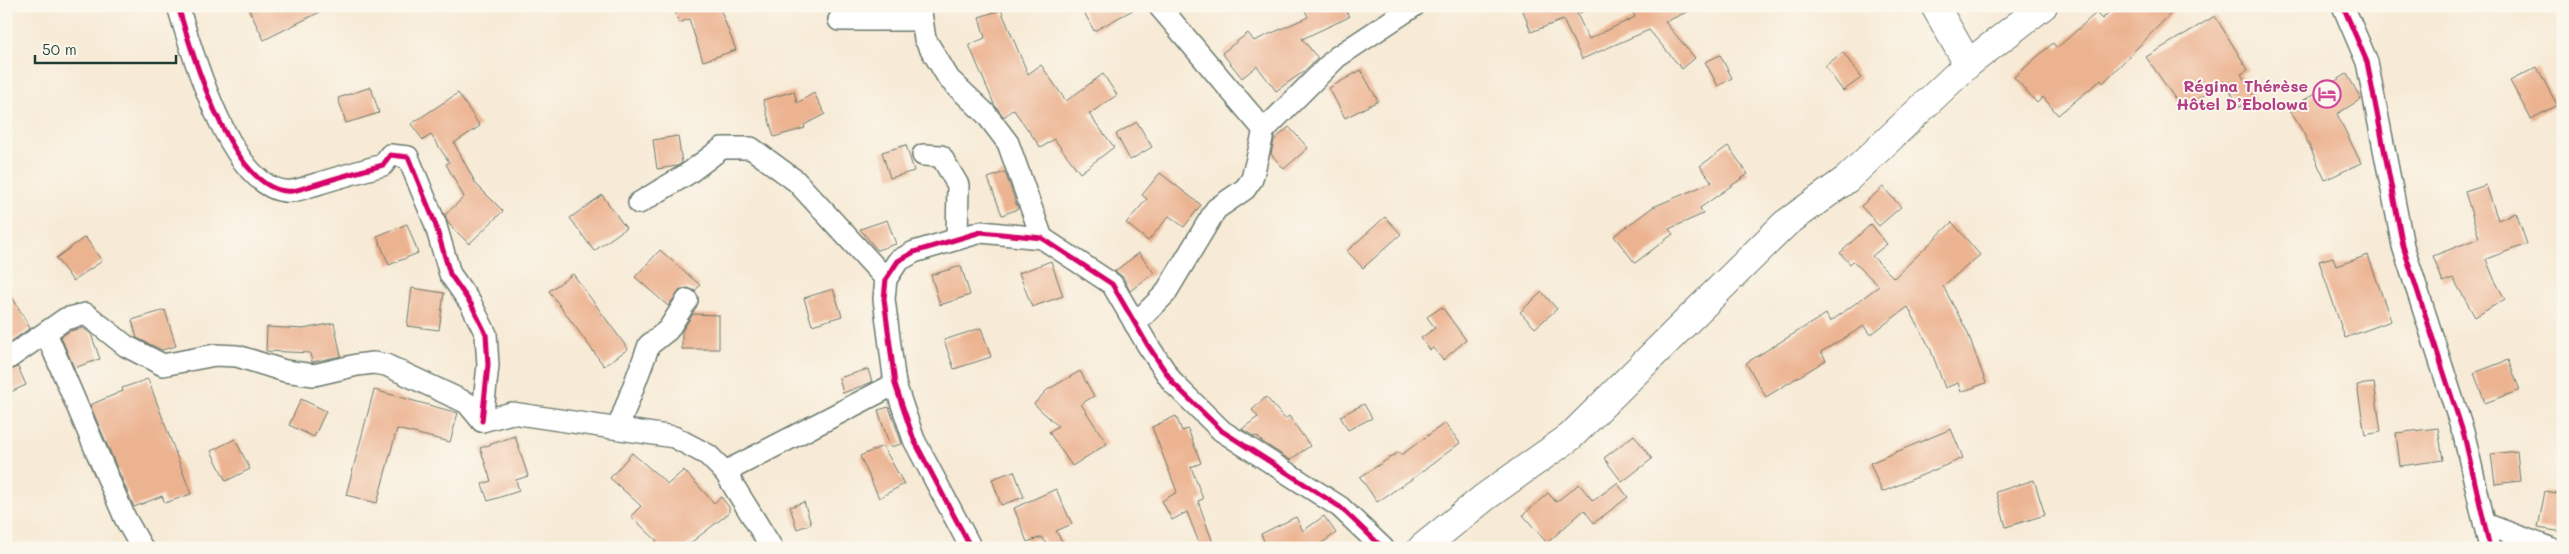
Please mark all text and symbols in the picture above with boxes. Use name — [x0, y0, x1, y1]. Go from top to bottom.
scale bar — [35, 32, 176, 64]
text: 50 m — [42, 39, 77, 59]
place label: Régina Thérèse Hôtel D’Ebolowa — [2176, 75, 2308, 114]
hotel icon: Régina Thérèse Hôtel D’Ebolowa — [2312, 79, 2342, 109]

